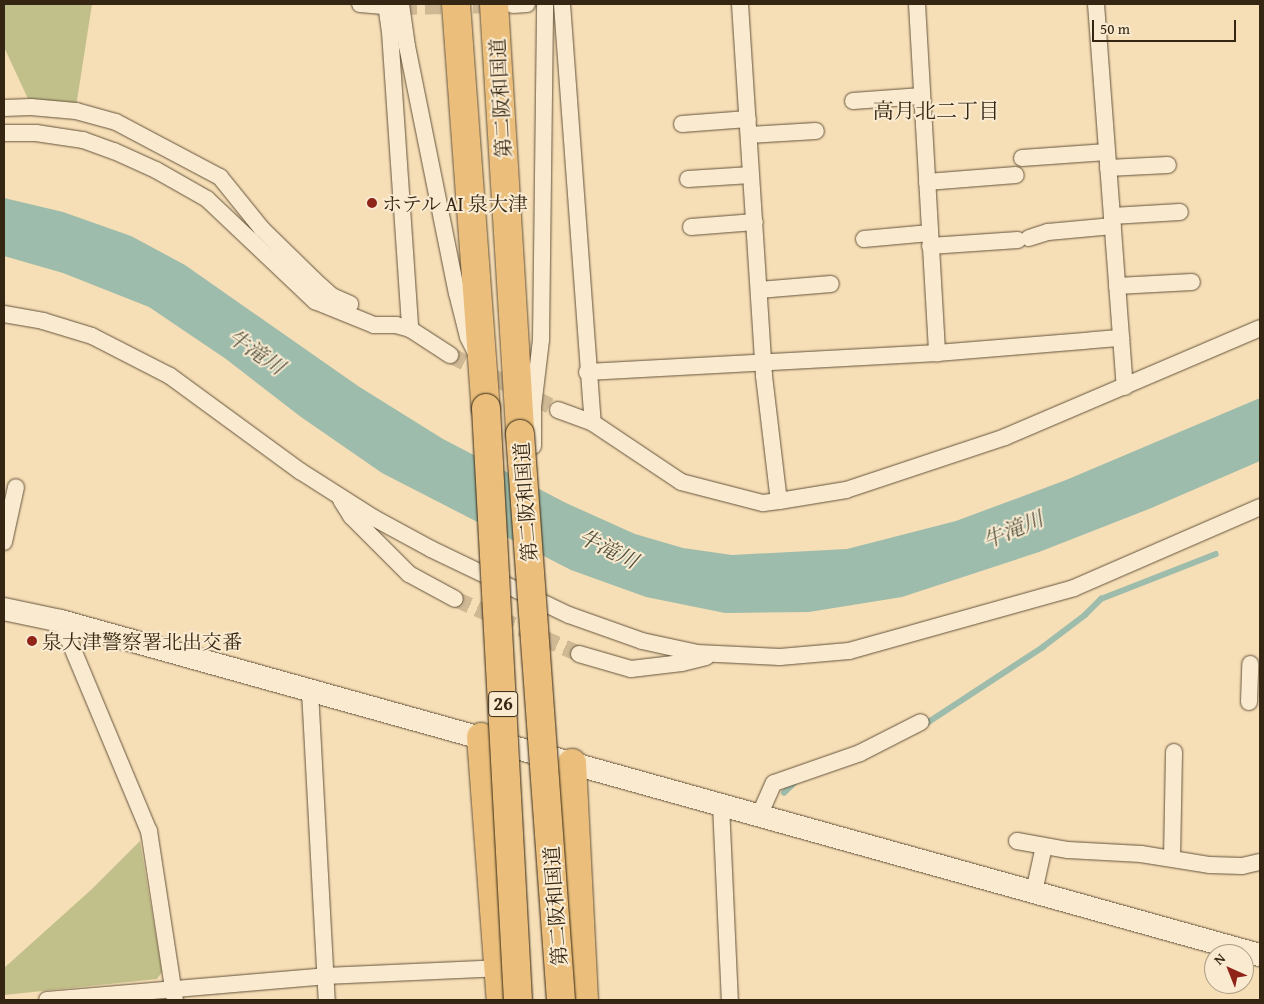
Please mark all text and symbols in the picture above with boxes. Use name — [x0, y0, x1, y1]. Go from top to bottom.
scale bar — [1094, 10, 1238, 42]
text: 50 m — [1100, 18, 1130, 39]
street label: 第二阪和国道 — [485, 37, 515, 159]
district label: 高月北二丁目 — [873, 98, 999, 124]
place label: ホテル AI 泉大津 — [382, 191, 529, 215]
marker: ホテル AI 泉大津 — [366, 197, 378, 209]
water label: 牛滝川 — [223, 324, 289, 380]
street label: 第二阪和国道 — [509, 441, 541, 563]
water label: 牛滝川 — [979, 506, 1047, 554]
water label: 牛滝川 — [574, 524, 642, 574]
place label: 泉大津警察署北出交番 — [42, 629, 242, 653]
marker: 泉大津警察署北出交番 — [26, 635, 38, 647]
road number: 26 — [488, 688, 518, 721]
street label: 第二阪和国道 — [539, 845, 571, 967]
north arrow — [1204, 944, 1254, 994]
text: N — [1209, 948, 1230, 969]

